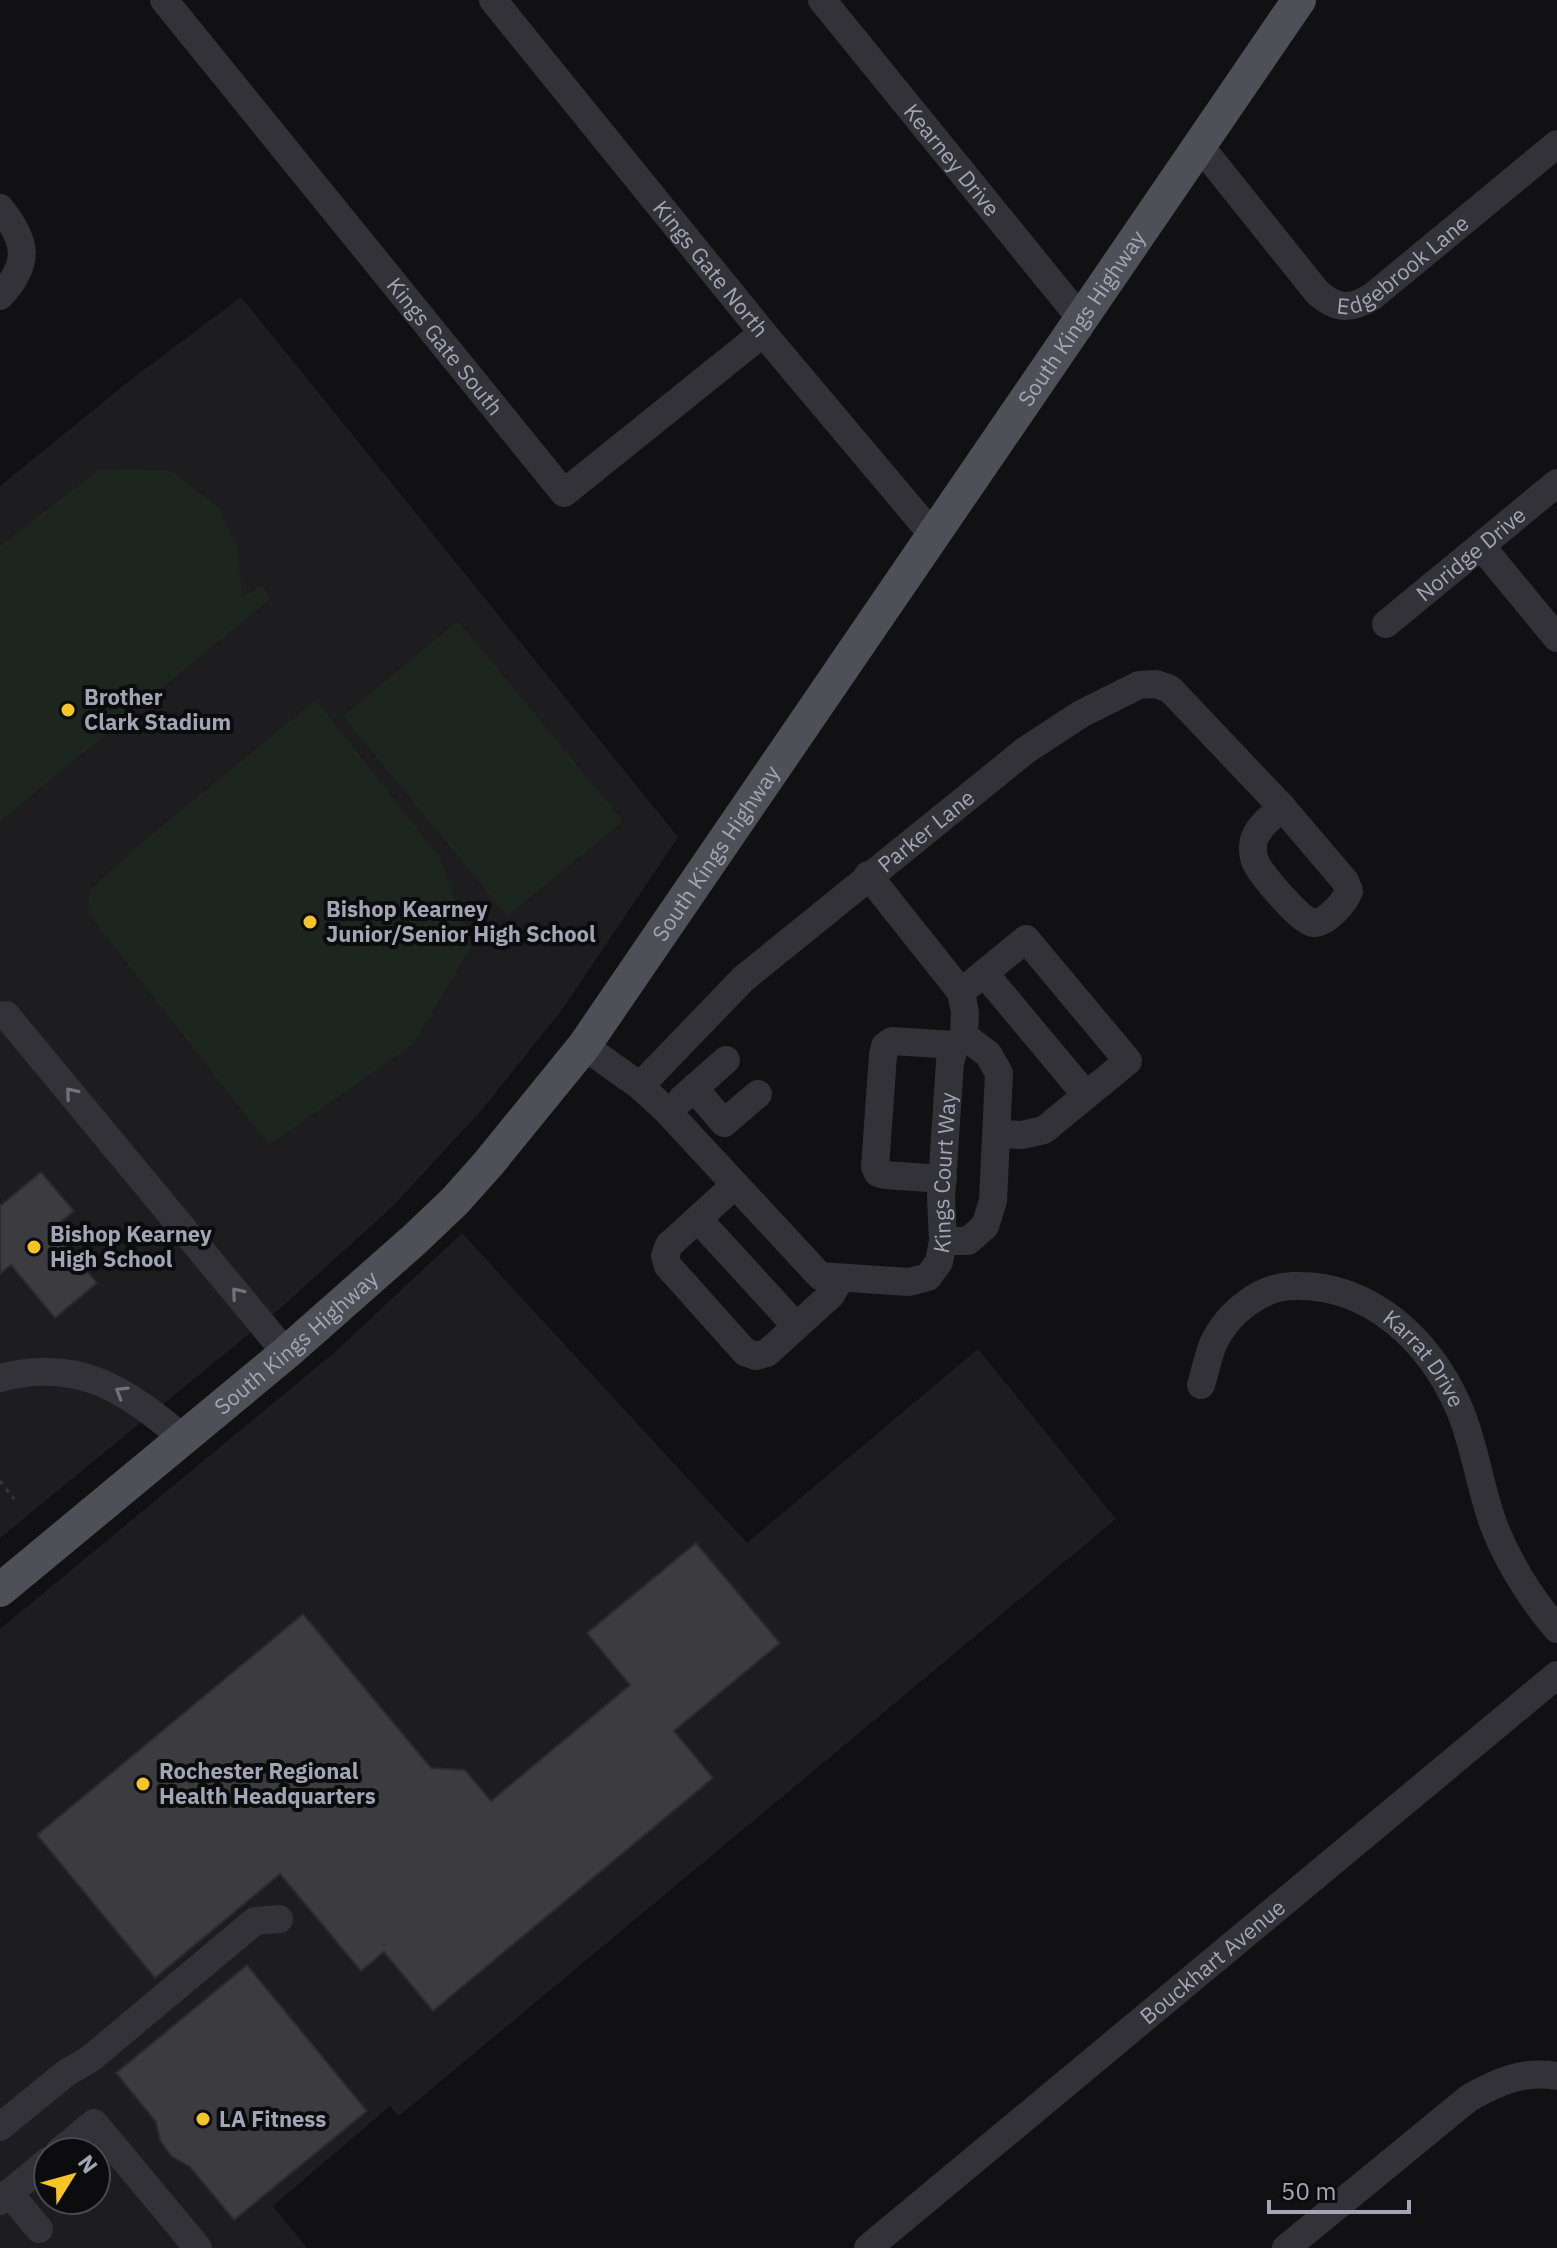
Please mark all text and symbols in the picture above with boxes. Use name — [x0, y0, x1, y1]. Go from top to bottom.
street label: Kearney Drive — [898, 97, 1007, 222]
street label: Kings Gate North — [647, 194, 775, 343]
street label: Edgebrook Lane — [1335, 208, 1474, 320]
street label: South Kings Highway — [1011, 224, 1151, 412]
street label: Kings Gate South — [381, 271, 510, 421]
street label: Noridge Drive — [1410, 500, 1532, 607]
place label: Brother Clark Stadium — [84, 682, 231, 736]
marker: Brother Clark Stadium — [59, 701, 77, 719]
street label: South Kings Highway — [645, 759, 786, 947]
street label: Parker Lane — [871, 782, 980, 879]
place label: Bishop Kearney Junior/Senior High School — [326, 894, 596, 948]
marker: Bishop Kearney Junior/Senior High School — [301, 913, 319, 931]
one-way arrow — [66, 1088, 81, 1102]
street label: Kings Court Way — [926, 1091, 962, 1255]
place label: Bishop Kearney High School — [50, 1219, 212, 1273]
marker: Bishop Kearney High School — [25, 1238, 43, 1256]
street label: South Kings Highway — [208, 1264, 384, 1421]
one-way arrow — [232, 1288, 247, 1302]
street label: Karrat Drive — [1378, 1303, 1472, 1412]
one-way arrow — [115, 1386, 130, 1402]
place label: Rochester Regional Health Headquarters — [159, 1756, 376, 1810]
marker: Rochester Regional Health Headquarters — [134, 1775, 152, 1793]
street label: Bouckhart Avenue — [1133, 1892, 1291, 2030]
place label: LA Fitness — [219, 2104, 326, 2133]
marker: LA Fitness — [194, 2110, 212, 2128]
north arrow — [32, 2136, 112, 2216]
text: N — [72, 2149, 105, 2179]
scale bar — [1269, 2164, 1409, 2214]
text: 50 m — [1281, 2175, 1336, 2207]

